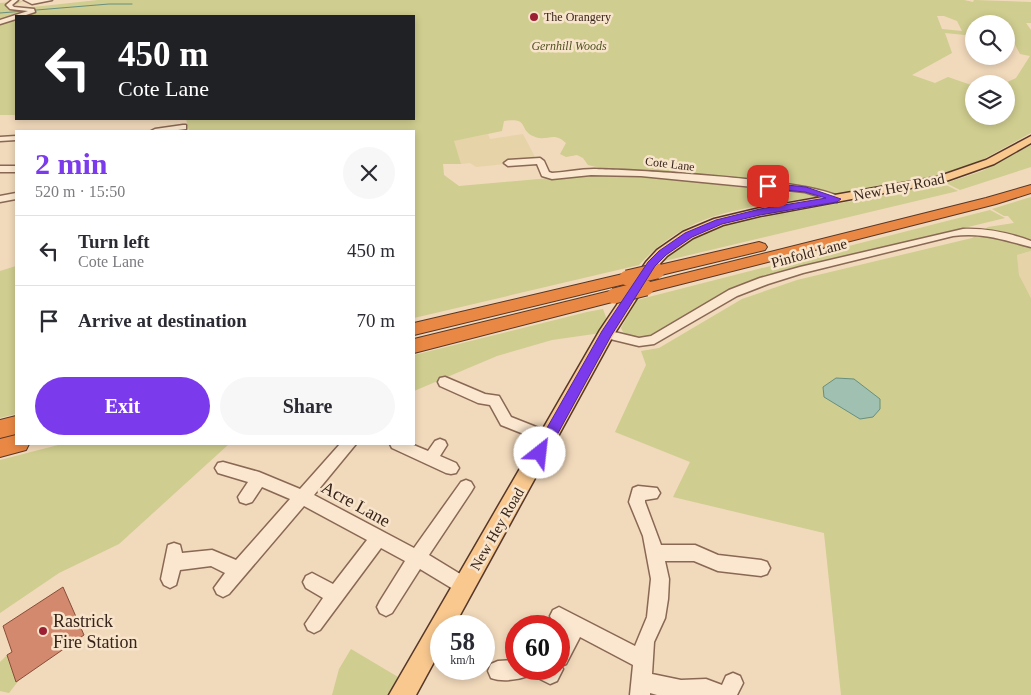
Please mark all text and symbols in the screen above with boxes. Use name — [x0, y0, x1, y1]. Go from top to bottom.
place label: The Orangery — [544, 10, 611, 24]
marker: The Orangery — [528, 11, 540, 23]
map controls — [965, 15, 1015, 125]
button: search — [965, 15, 1015, 65]
icon: left — [35, 35, 100, 100]
text: 450 m — [118, 35, 208, 74]
park label: Gernhill Woods — [531, 39, 607, 53]
button: layers — [965, 75, 1015, 125]
text: Cote Lane — [118, 76, 209, 101]
text: 2 min — [35, 147, 108, 180]
button: close — [343, 147, 395, 199]
street label: Cote Lane — [645, 154, 695, 174]
pin — [747, 165, 789, 207]
street label: New Hey Road — [852, 170, 946, 204]
icon: arrive — [754, 172, 782, 200]
text: 520 m · 15:50 — [35, 183, 125, 200]
text: Turn left — [78, 231, 150, 252]
street label: Pinfold Lane — [769, 235, 849, 271]
icon: left — [35, 237, 63, 265]
text: 450 m — [347, 240, 395, 261]
text: Cote Lane — [78, 253, 144, 270]
icon: arrive — [35, 307, 63, 335]
text: Arrive at destination — [78, 310, 247, 331]
text: 70 m — [356, 310, 395, 331]
button: Exit — [35, 377, 210, 435]
button: Share — [220, 377, 395, 435]
position arrow — [513, 426, 565, 478]
street label: Acre Lane — [318, 477, 394, 531]
street label: New Hey Road — [467, 485, 527, 573]
place label: Rastrick Fire Station — [53, 611, 138, 652]
speed limit sign: 60 — [505, 615, 570, 680]
marker: Rastrick Fire Station — [37, 625, 49, 637]
text: 58 — [450, 628, 475, 655]
text: km/h — [450, 653, 475, 667]

